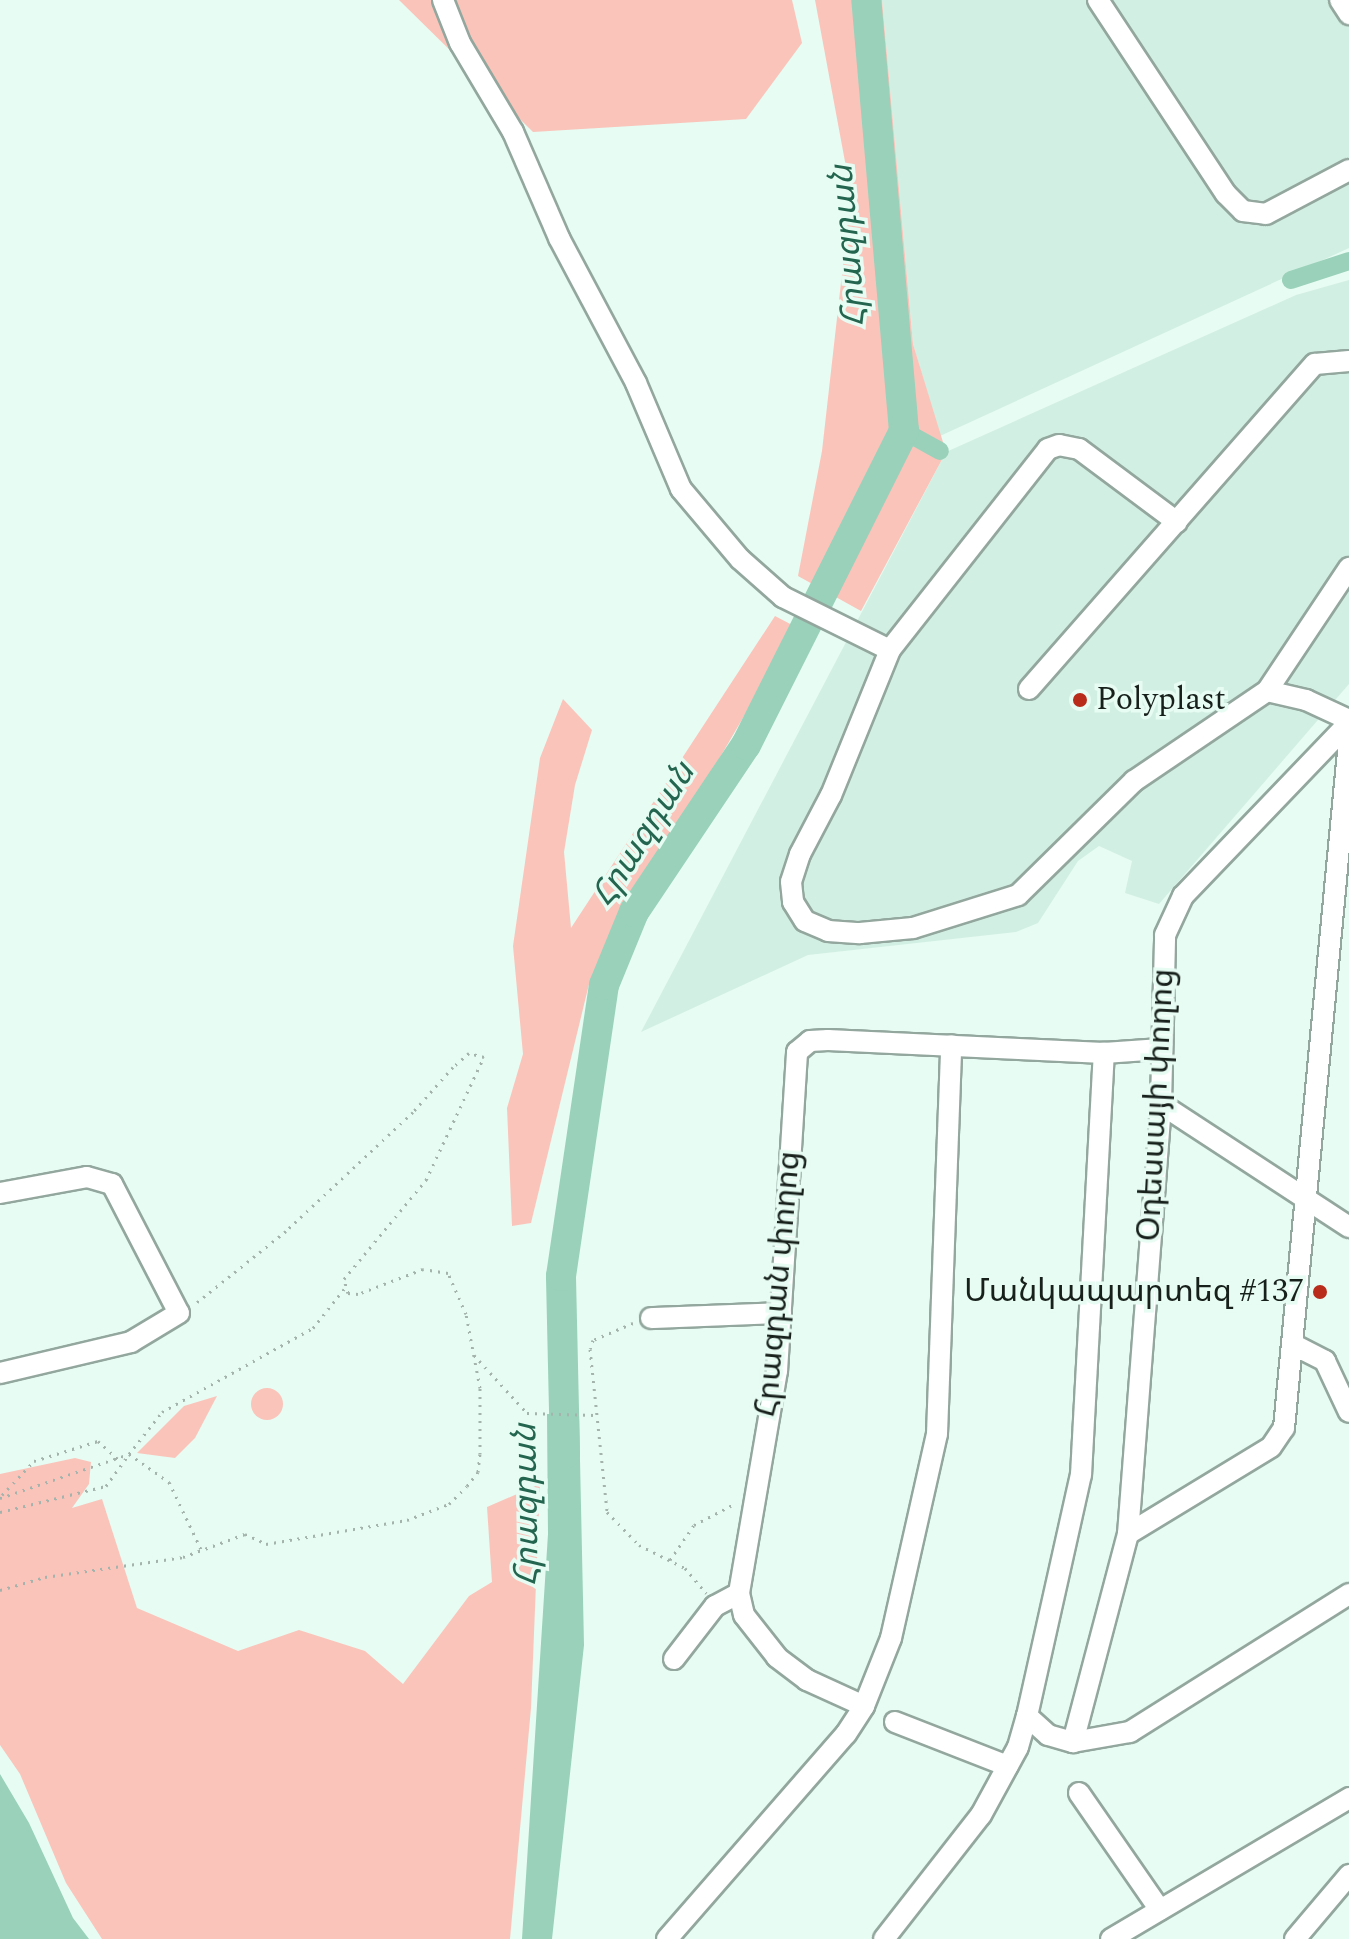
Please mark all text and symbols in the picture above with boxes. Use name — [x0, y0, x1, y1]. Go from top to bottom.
water label: Հրազդան — [822, 163, 876, 329]
place label: Polyplast — [1096, 681, 1226, 719]
marker: Polyplast — [1071, 691, 1089, 709]
water label: Հրազդան — [584, 755, 704, 915]
street label: Օդեսսայի փողոց — [1131, 968, 1183, 1242]
street label: Հրազդան փողոց — [748, 1149, 810, 1419]
place label: Մանկապարտեզ #137 — [964, 1273, 1304, 1311]
marker: Մանկապարտեզ #137 — [1311, 1283, 1329, 1301]
water label: Հրազդան — [505, 1423, 549, 1587]

